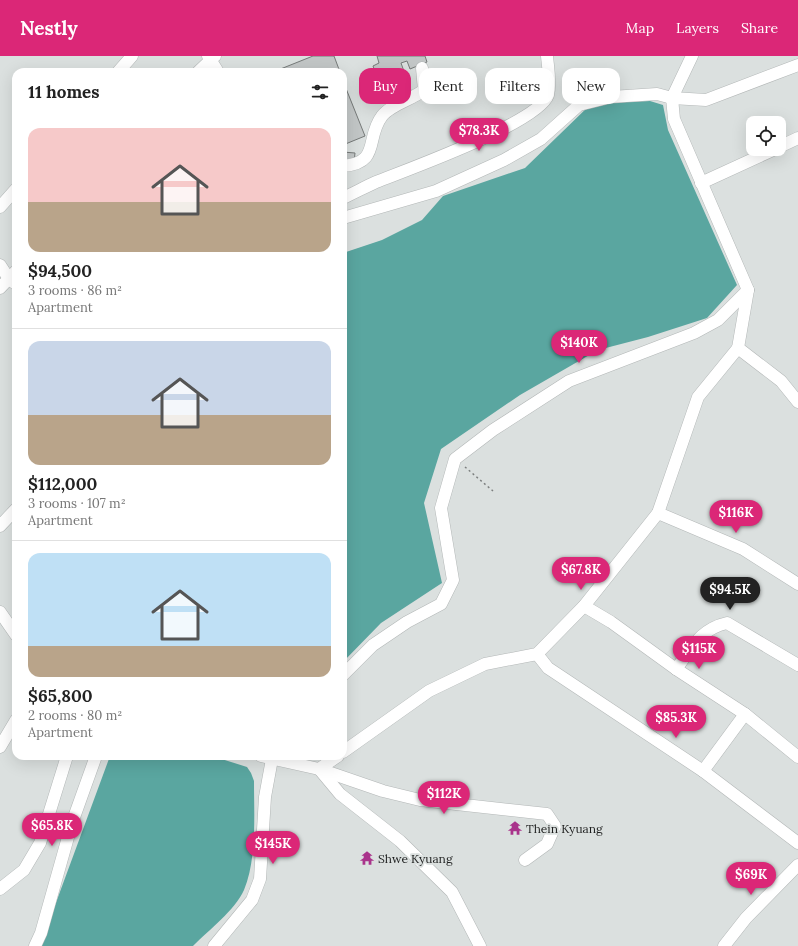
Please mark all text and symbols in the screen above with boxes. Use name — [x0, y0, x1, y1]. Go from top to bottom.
text: Nestly — [20, 16, 78, 40]
text: Map — [626, 19, 654, 37]
text: Layers — [676, 19, 719, 37]
text: Share — [741, 19, 778, 37]
chip: Buy — [359, 68, 411, 104]
chip: Rent — [419, 68, 477, 104]
chip: Filters — [485, 68, 554, 104]
chip: New — [562, 68, 620, 104]
text: 11 homes — [28, 81, 100, 103]
icon: filters — [309, 81, 331, 103]
map controls — [746, 116, 786, 156]
button: locate — [746, 116, 786, 156]
pin: $78.3K — [446, 118, 512, 152]
text: $78.3K — [459, 122, 499, 139]
icon: home — [144, 154, 216, 226]
text: $94,500 — [28, 260, 92, 282]
text: 3 rooms · 86 m² — [28, 282, 122, 299]
text: Apartment — [28, 299, 93, 316]
pin: $140K — [551, 330, 607, 364]
text: $140K — [560, 334, 598, 351]
icon: home — [144, 367, 216, 439]
text: $112,000 — [28, 473, 97, 495]
text: 3 rooms · 107 m² — [28, 495, 126, 512]
pin: $116K — [708, 500, 764, 534]
text: $116K — [719, 504, 753, 521]
text: Apartment — [28, 512, 93, 529]
pin: $67.8K — [548, 557, 614, 591]
text: $67.8K — [561, 561, 601, 578]
pin: $94.5K — [697, 577, 763, 611]
icon: home — [144, 579, 216, 651]
text: $94.5K — [709, 581, 751, 598]
pin: $115K — [671, 636, 727, 670]
text: $115K — [682, 640, 716, 657]
text: $65,800 — [28, 685, 93, 707]
pin: $85.3K — [643, 705, 709, 739]
text: 2 rooms · 80 m² — [28, 707, 122, 724]
text: $85.3K — [655, 709, 697, 726]
text: Apartment — [28, 724, 93, 741]
pin: $112K — [416, 781, 472, 815]
text: $112K — [427, 785, 461, 802]
pin: $65.8K — [19, 813, 85, 847]
text: $65.8K — [31, 817, 73, 834]
temple icon: Thein Kyuang — [507, 820, 523, 836]
place label: Thein Kyuang — [526, 821, 603, 836]
pin: $145K — [245, 831, 301, 865]
text: $145K — [255, 835, 291, 852]
temple icon: Shwe Kyuang — [359, 850, 375, 866]
place label: Shwe Kyuang — [378, 851, 453, 866]
pin: $69K — [727, 862, 775, 896]
text: $69K — [735, 866, 767, 883]

